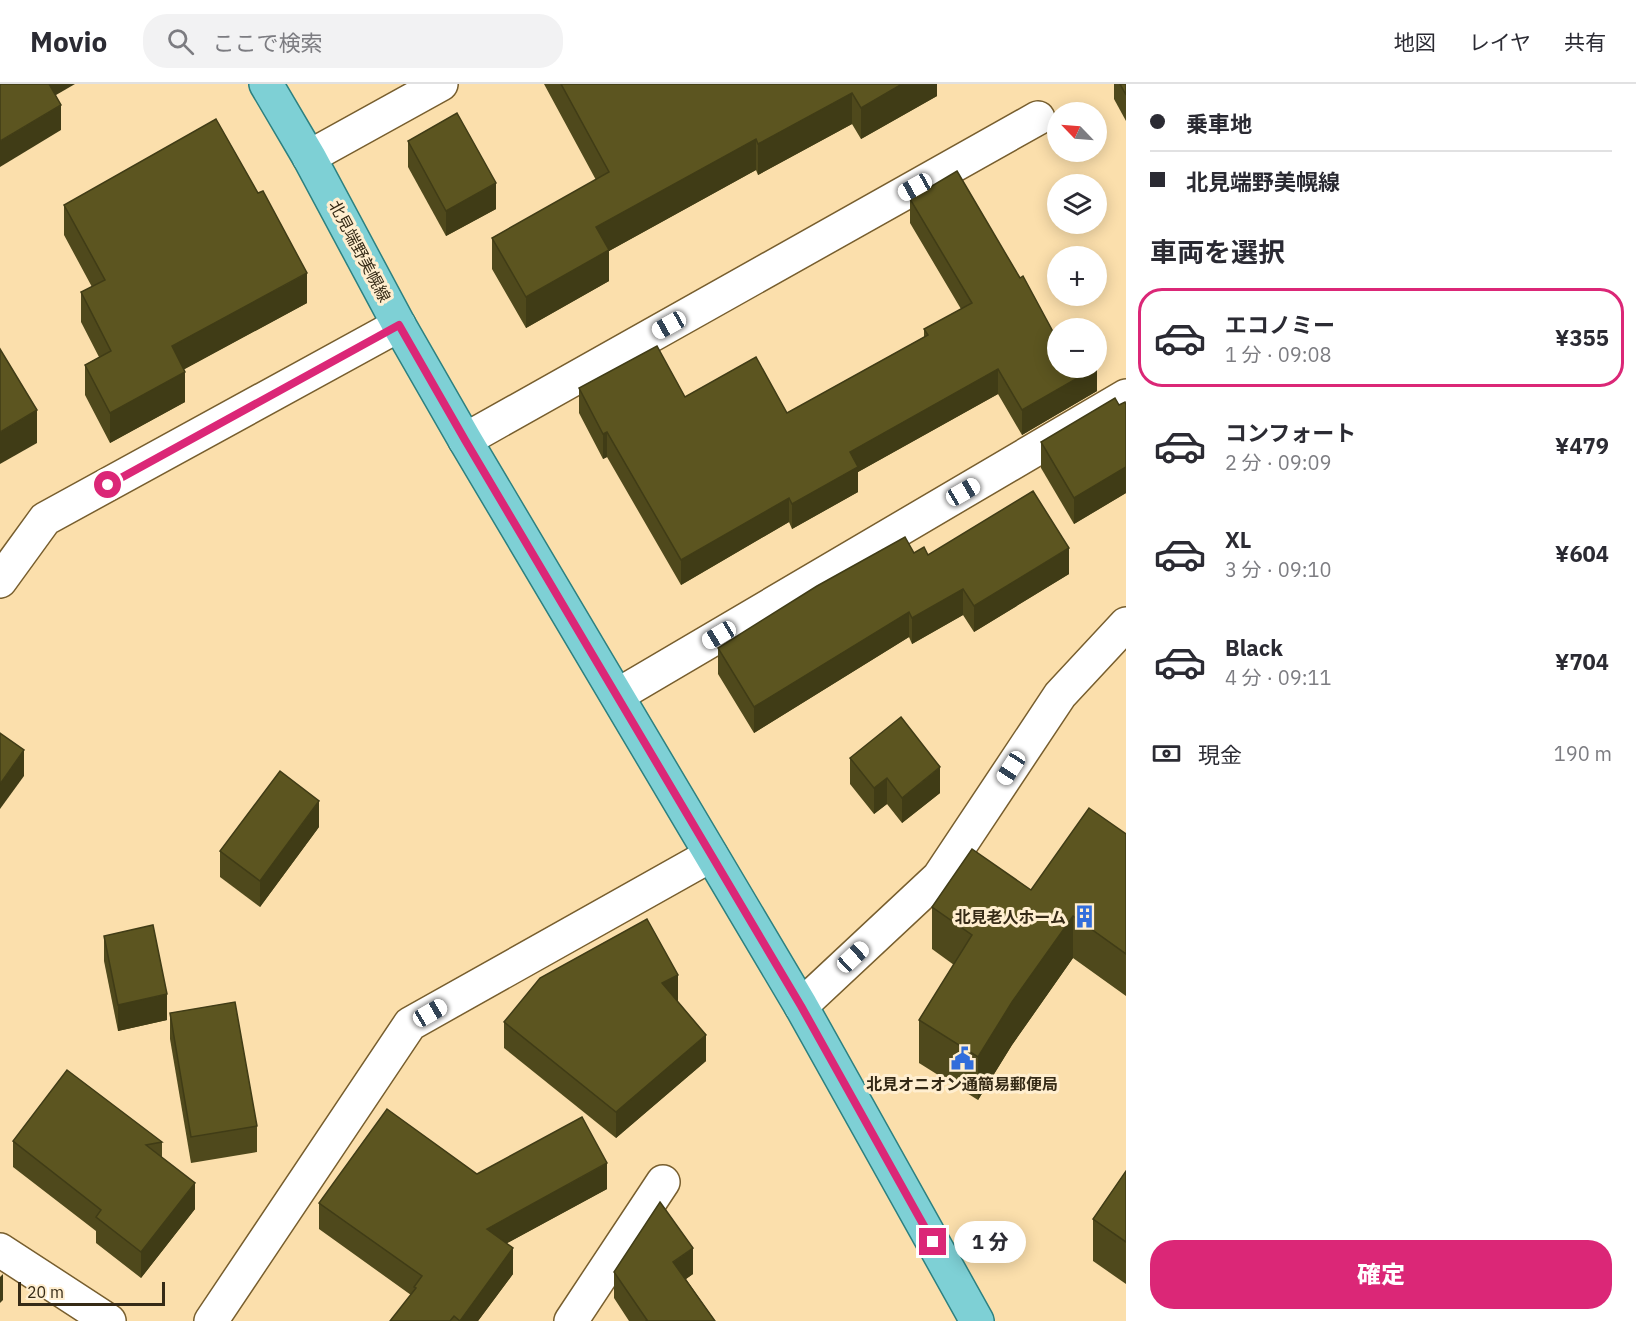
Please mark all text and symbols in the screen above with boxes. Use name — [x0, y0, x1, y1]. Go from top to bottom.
search box — [143, 14, 563, 68]
text: Movio — [30, 23, 107, 60]
icon: search — [164, 25, 197, 58]
text: ここで検索 — [212, 28, 322, 57]
text: 地図 — [1394, 28, 1436, 56]
text: レイヤ — [1469, 28, 1531, 56]
text: 共有 — [1564, 28, 1606, 56]
north arrow — [1047, 102, 1107, 162]
map controls — [1047, 102, 1107, 378]
text: 乗車地 — [1186, 109, 1252, 138]
text: 北見端野美幌線 — [1186, 167, 1340, 196]
car — [895, 170, 935, 204]
button: layers — [1047, 174, 1107, 234]
street label: 北見端野美幌線 — [325, 197, 395, 305]
text: 車両を選択 — [1150, 234, 1285, 269]
button: + — [1047, 246, 1107, 306]
car — [649, 308, 689, 342]
text: エコノミー — [1225, 310, 1335, 339]
icon: car — [1153, 311, 1207, 365]
button: − — [1047, 318, 1107, 378]
text: ¥355 — [1555, 323, 1609, 352]
text: 1 分 · 09:08 — [1225, 341, 1332, 368]
text: コンフォート — [1225, 418, 1356, 447]
icon: car — [1153, 419, 1207, 473]
text: ¥479 — [1555, 431, 1609, 460]
text: 2 分 · 09:09 — [1225, 449, 1332, 476]
route start — [94, 471, 121, 498]
car — [943, 475, 983, 509]
text: XL — [1225, 525, 1251, 554]
icon: car — [1153, 527, 1207, 581]
text: ¥604 — [1555, 539, 1609, 568]
text: 3 分 · 09:10 — [1225, 556, 1332, 583]
car — [699, 618, 739, 652]
text: Black — [1225, 633, 1283, 662]
icon: car — [1153, 635, 1207, 689]
text: ¥704 — [1555, 647, 1609, 676]
text: 4 分 · 09:11 — [1225, 664, 1332, 691]
icon: cash — [1150, 737, 1183, 770]
text: 現金 — [1198, 740, 1242, 769]
text: 190 m — [1554, 740, 1612, 767]
car — [994, 748, 1028, 788]
building icon: 北見老人ホーム — [1071, 904, 1097, 930]
place label: 北見老人ホーム — [954, 907, 1066, 927]
car — [834, 938, 872, 976]
car — [410, 996, 450, 1030]
public building icon: 北見オニオン通簡易郵便局 — [949, 1046, 975, 1072]
place label: 北見オニオン通簡易郵便局 — [866, 1074, 1058, 1094]
callout: 1 分 — [954, 1221, 1026, 1263]
route end — [919, 1228, 946, 1255]
text: 1 分 — [972, 1228, 1008, 1255]
button: 確定 — [1150, 1240, 1612, 1309]
scale bar — [18, 1279, 165, 1306]
text: 20 m — [27, 1282, 64, 1302]

